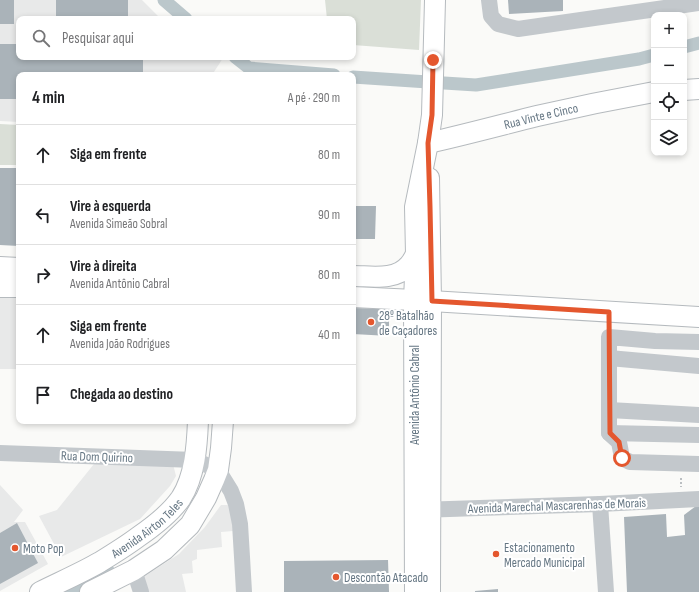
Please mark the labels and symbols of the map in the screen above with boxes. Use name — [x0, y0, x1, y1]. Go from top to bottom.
route end — [424, 51, 442, 69]
street label: Rua Vinte e Cinco — [502, 100, 580, 133]
place label: 28º Batalhão de Caçadores — [379, 308, 437, 339]
marker: 28º Batalhão de Caçadores — [366, 317, 376, 327]
street label: Avenida Antônio Cabral — [407, 345, 423, 446]
street label: Rua Dom Quirino — [61, 448, 133, 466]
route start — [613, 449, 631, 467]
street label: Avenida Marechal Mascarenhas de Morais — [467, 495, 647, 517]
street label: Avenida Airton Teles — [108, 496, 187, 563]
place label: Estacionamento Mercado Municipal — [504, 540, 585, 571]
place label: Moto Pop — [23, 541, 64, 557]
marker: Moto Pop — [10, 543, 20, 553]
marker: Estacionamento Mercado Municipal — [491, 549, 501, 559]
place label: Descontão Atacado — [344, 570, 428, 586]
marker: Descontão Atacado — [331, 572, 341, 582]

